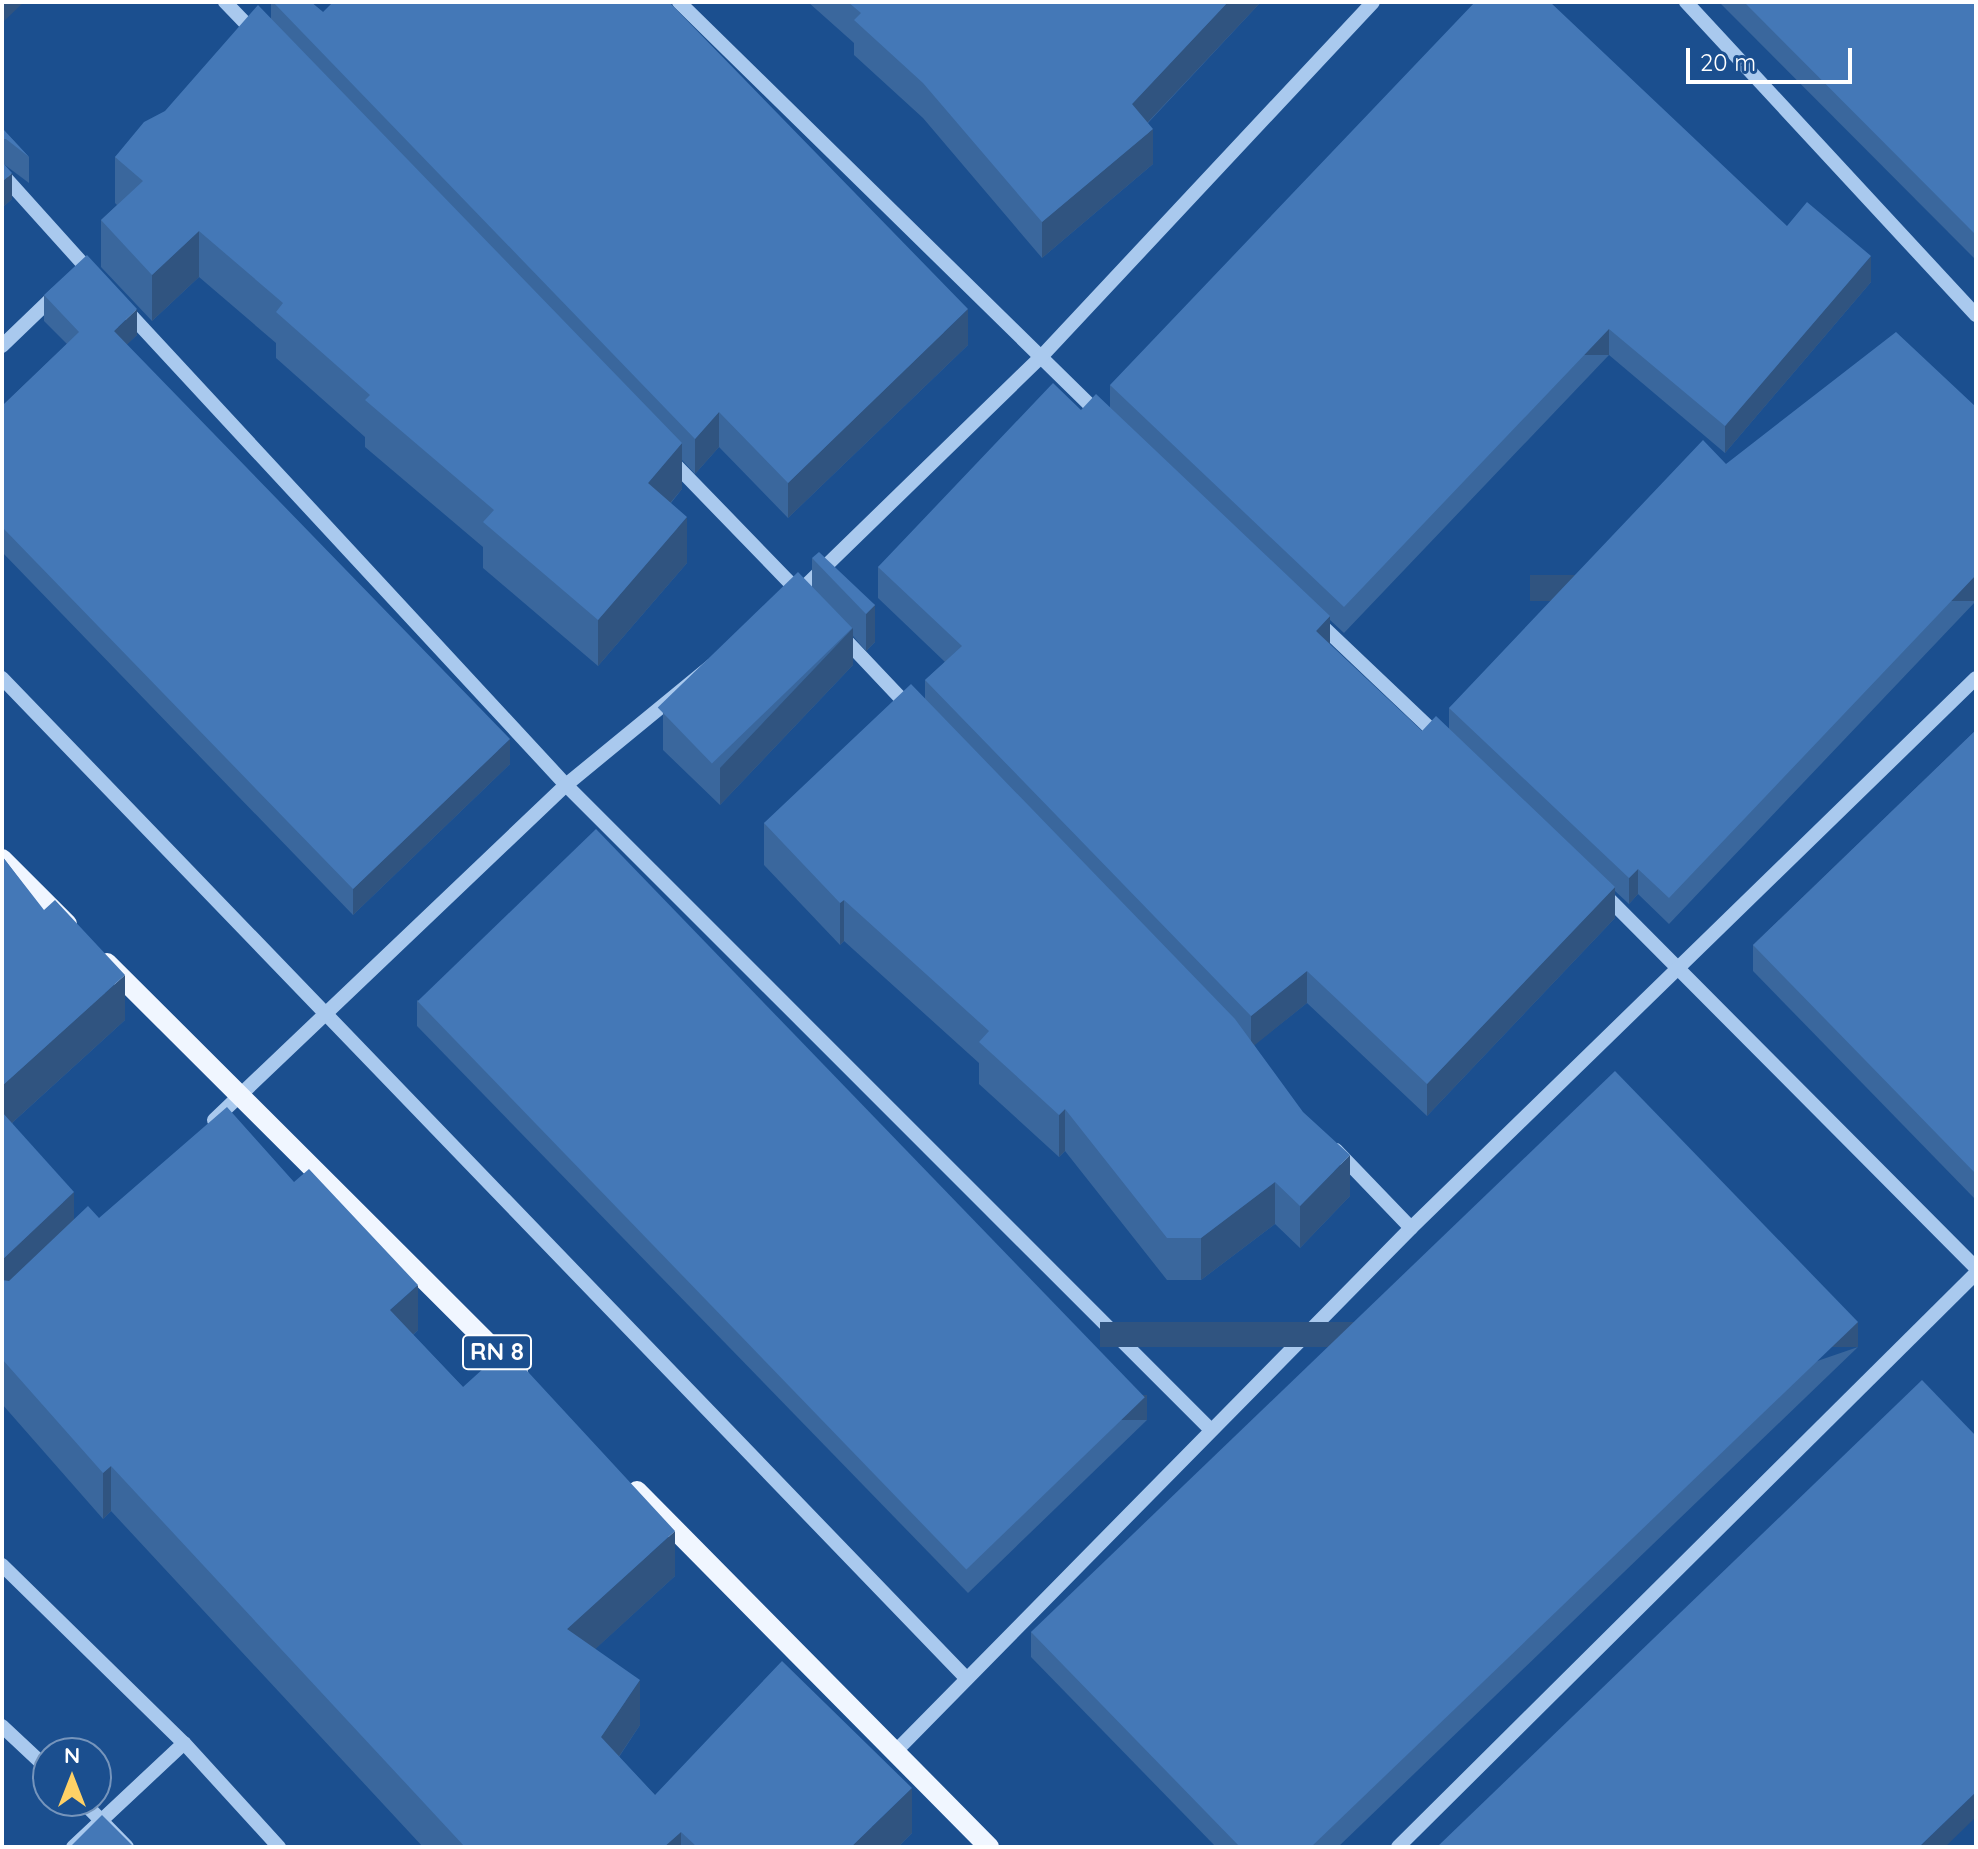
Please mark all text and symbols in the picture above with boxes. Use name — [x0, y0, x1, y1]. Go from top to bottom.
scale bar — [1690, 32, 1856, 82]
text: 20 m — [1700, 47, 1756, 77]
road number: RN 8 — [461, 1332, 533, 1372]
north arrow — [32, 1737, 112, 1817]
text: N — [64, 1741, 80, 1769]

